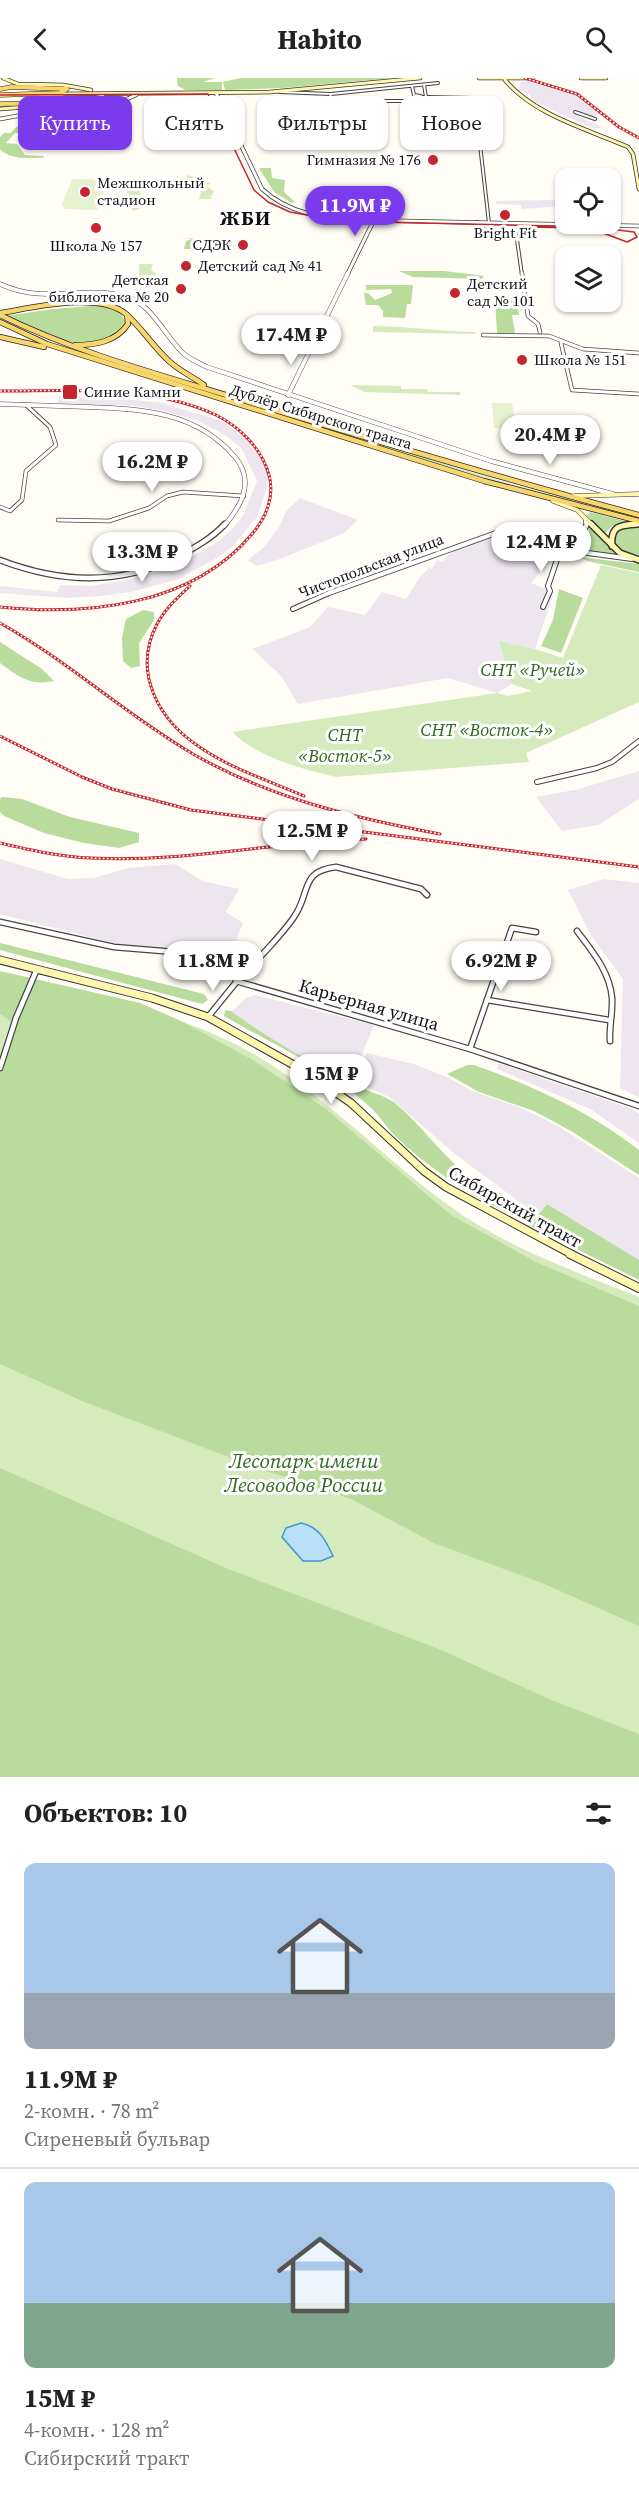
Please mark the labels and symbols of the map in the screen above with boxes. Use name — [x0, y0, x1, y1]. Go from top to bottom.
place label: Гимназия № 176 — [306, 149, 421, 170]
marker: Гимназия № 176 — [426, 153, 440, 167]
place label: Межшкольный стадион — [97, 172, 205, 210]
marker: Межшкольный стадион — [78, 185, 92, 199]
pin: 11.9M ₽ — [300, 186, 410, 237]
district label: ЖБИ — [220, 204, 272, 232]
marker: Bright Fit — [498, 208, 512, 222]
marker: Школа № 157 — [89, 221, 103, 235]
place label: Bright Fit — [473, 222, 537, 243]
place label: СДЭК — [193, 234, 231, 255]
place label: Школа № 157 — [50, 235, 142, 256]
marker: СДЭК — [236, 238, 250, 252]
place label: Детский сад № 41 — [198, 255, 323, 276]
marker: Детский сад № 41 — [179, 259, 193, 273]
place label: Детская библиотека № 20 — [49, 269, 169, 307]
place label: Детский сад № 101 — [467, 273, 535, 311]
marker: Детская библиотека № 20 — [174, 282, 188, 296]
marker: Детский сад № 101 — [448, 286, 462, 300]
pin: 17.4M ₽ — [236, 315, 346, 366]
place label: Школа № 151 — [534, 349, 627, 370]
marker: Школа № 151 — [515, 353, 529, 367]
street label: Дублёр Сибирского тракта — [227, 379, 415, 454]
place label: Синие Камни — [84, 381, 181, 402]
marker: Синие Камни — [61, 383, 79, 401]
pin: 20.4M ₽ — [495, 415, 605, 466]
pin: 16.2M ₽ — [97, 442, 207, 493]
pin: 12.4M ₽ — [486, 522, 596, 573]
street label: Чистопольская улица — [295, 528, 447, 603]
pin: 13.3M ₽ — [87, 532, 197, 583]
park label: СНТ «Ручей» — [481, 657, 585, 682]
park label: СНТ «Восток-4» — [421, 717, 553, 742]
park label: СНТ «Восток-5» — [298, 722, 392, 768]
pin: 12.5M ₽ — [257, 811, 367, 862]
pin: 11.8M ₽ — [158, 941, 268, 992]
pin: 6.92M ₽ — [446, 941, 556, 992]
street label: Карьерная улица — [296, 973, 443, 1037]
pin: 15M ₽ — [289, 1054, 373, 1105]
street label: Сибирский тракт — [444, 1160, 587, 1254]
park label: Лесопарк имени Лесоводов России — [224, 1446, 383, 1499]

